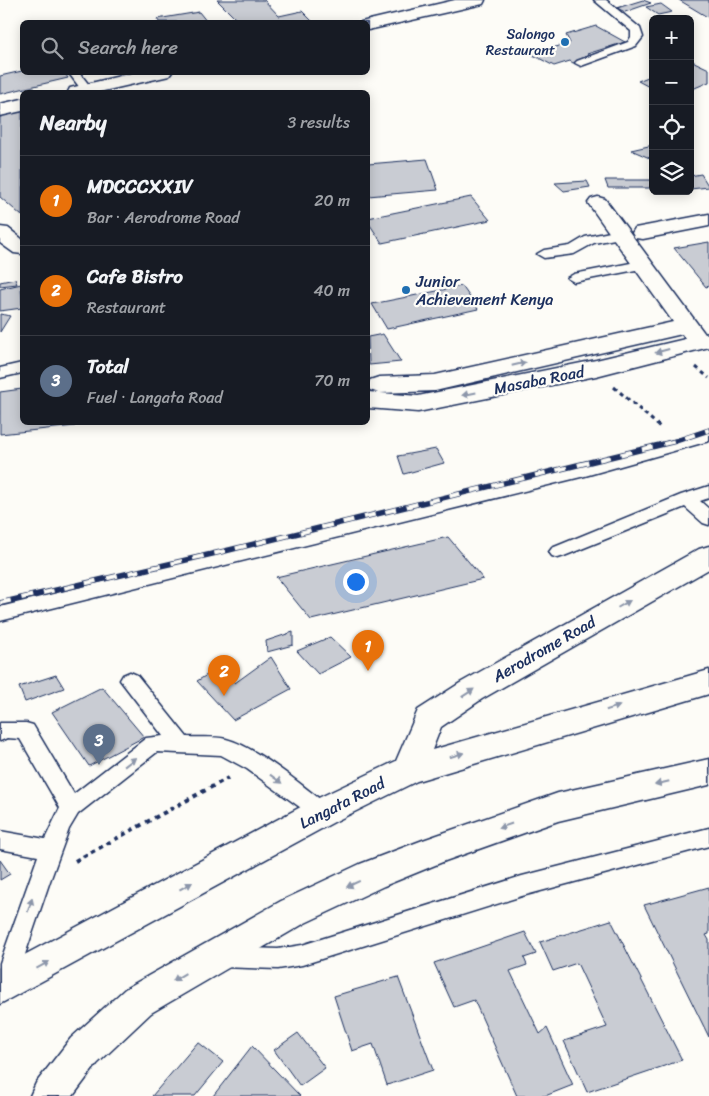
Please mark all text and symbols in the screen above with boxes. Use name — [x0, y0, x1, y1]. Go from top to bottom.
map controls — [649, 15, 694, 195]
button: + — [649, 15, 694, 60]
search box — [20, 20, 370, 75]
place label: Salongo Restaurant — [486, 22, 555, 63]
text: Search here — [78, 31, 178, 64]
icon: search — [38, 34, 66, 62]
marker: Salongo Restaurant — [559, 36, 571, 48]
button: − — [649, 60, 694, 105]
text: Nearby — [40, 104, 106, 142]
button: locate — [649, 105, 694, 150]
text: 3 results — [287, 108, 350, 137]
button: layers — [649, 150, 694, 195]
text: MDCCCXXIV — [87, 170, 193, 203]
text: 1 — [53, 186, 59, 215]
text: 20 m — [314, 186, 350, 215]
text: Bar · Aerodrome Road — [87, 203, 240, 232]
text: Cafe Bistro — [87, 260, 183, 293]
place label: Junior Achievement Kenya — [415, 267, 553, 314]
text: 2 — [51, 276, 61, 305]
text: 40 m — [313, 276, 350, 305]
marker: Junior Achievement Kenya — [400, 284, 412, 296]
text: Restaurant — [87, 293, 166, 322]
one-way arrow — [654, 347, 669, 355]
text: Total — [87, 350, 129, 383]
street label: Masaba Road — [491, 357, 588, 403]
one-way arrow — [511, 360, 527, 368]
text: 3 — [52, 366, 60, 395]
text: 70 m — [314, 366, 350, 395]
text: Fuel · Langata Road — [87, 383, 223, 412]
one-way arrow — [460, 390, 476, 398]
your location — [343, 569, 369, 595]
one-way arrow — [617, 600, 632, 608]
street label: Aerodrome Road — [486, 607, 603, 691]
pin: 1 — [352, 630, 384, 671]
pin: 2 — [208, 655, 240, 696]
one-way arrow — [461, 689, 475, 698]
one-way arrow — [606, 704, 621, 712]
pin: 3 — [83, 724, 115, 765]
one-way arrow — [450, 751, 465, 759]
one-way arrow — [123, 757, 136, 768]
street label: Langata Road — [294, 768, 391, 837]
one-way arrow — [269, 774, 282, 785]
one-way arrow — [654, 779, 669, 787]
one-way arrow — [497, 822, 512, 830]
one-way arrow — [346, 880, 360, 888]
one-way arrow — [178, 882, 193, 890]
one-way arrow — [27, 898, 35, 913]
one-way arrow — [37, 960, 50, 969]
one-way arrow — [173, 972, 186, 981]

